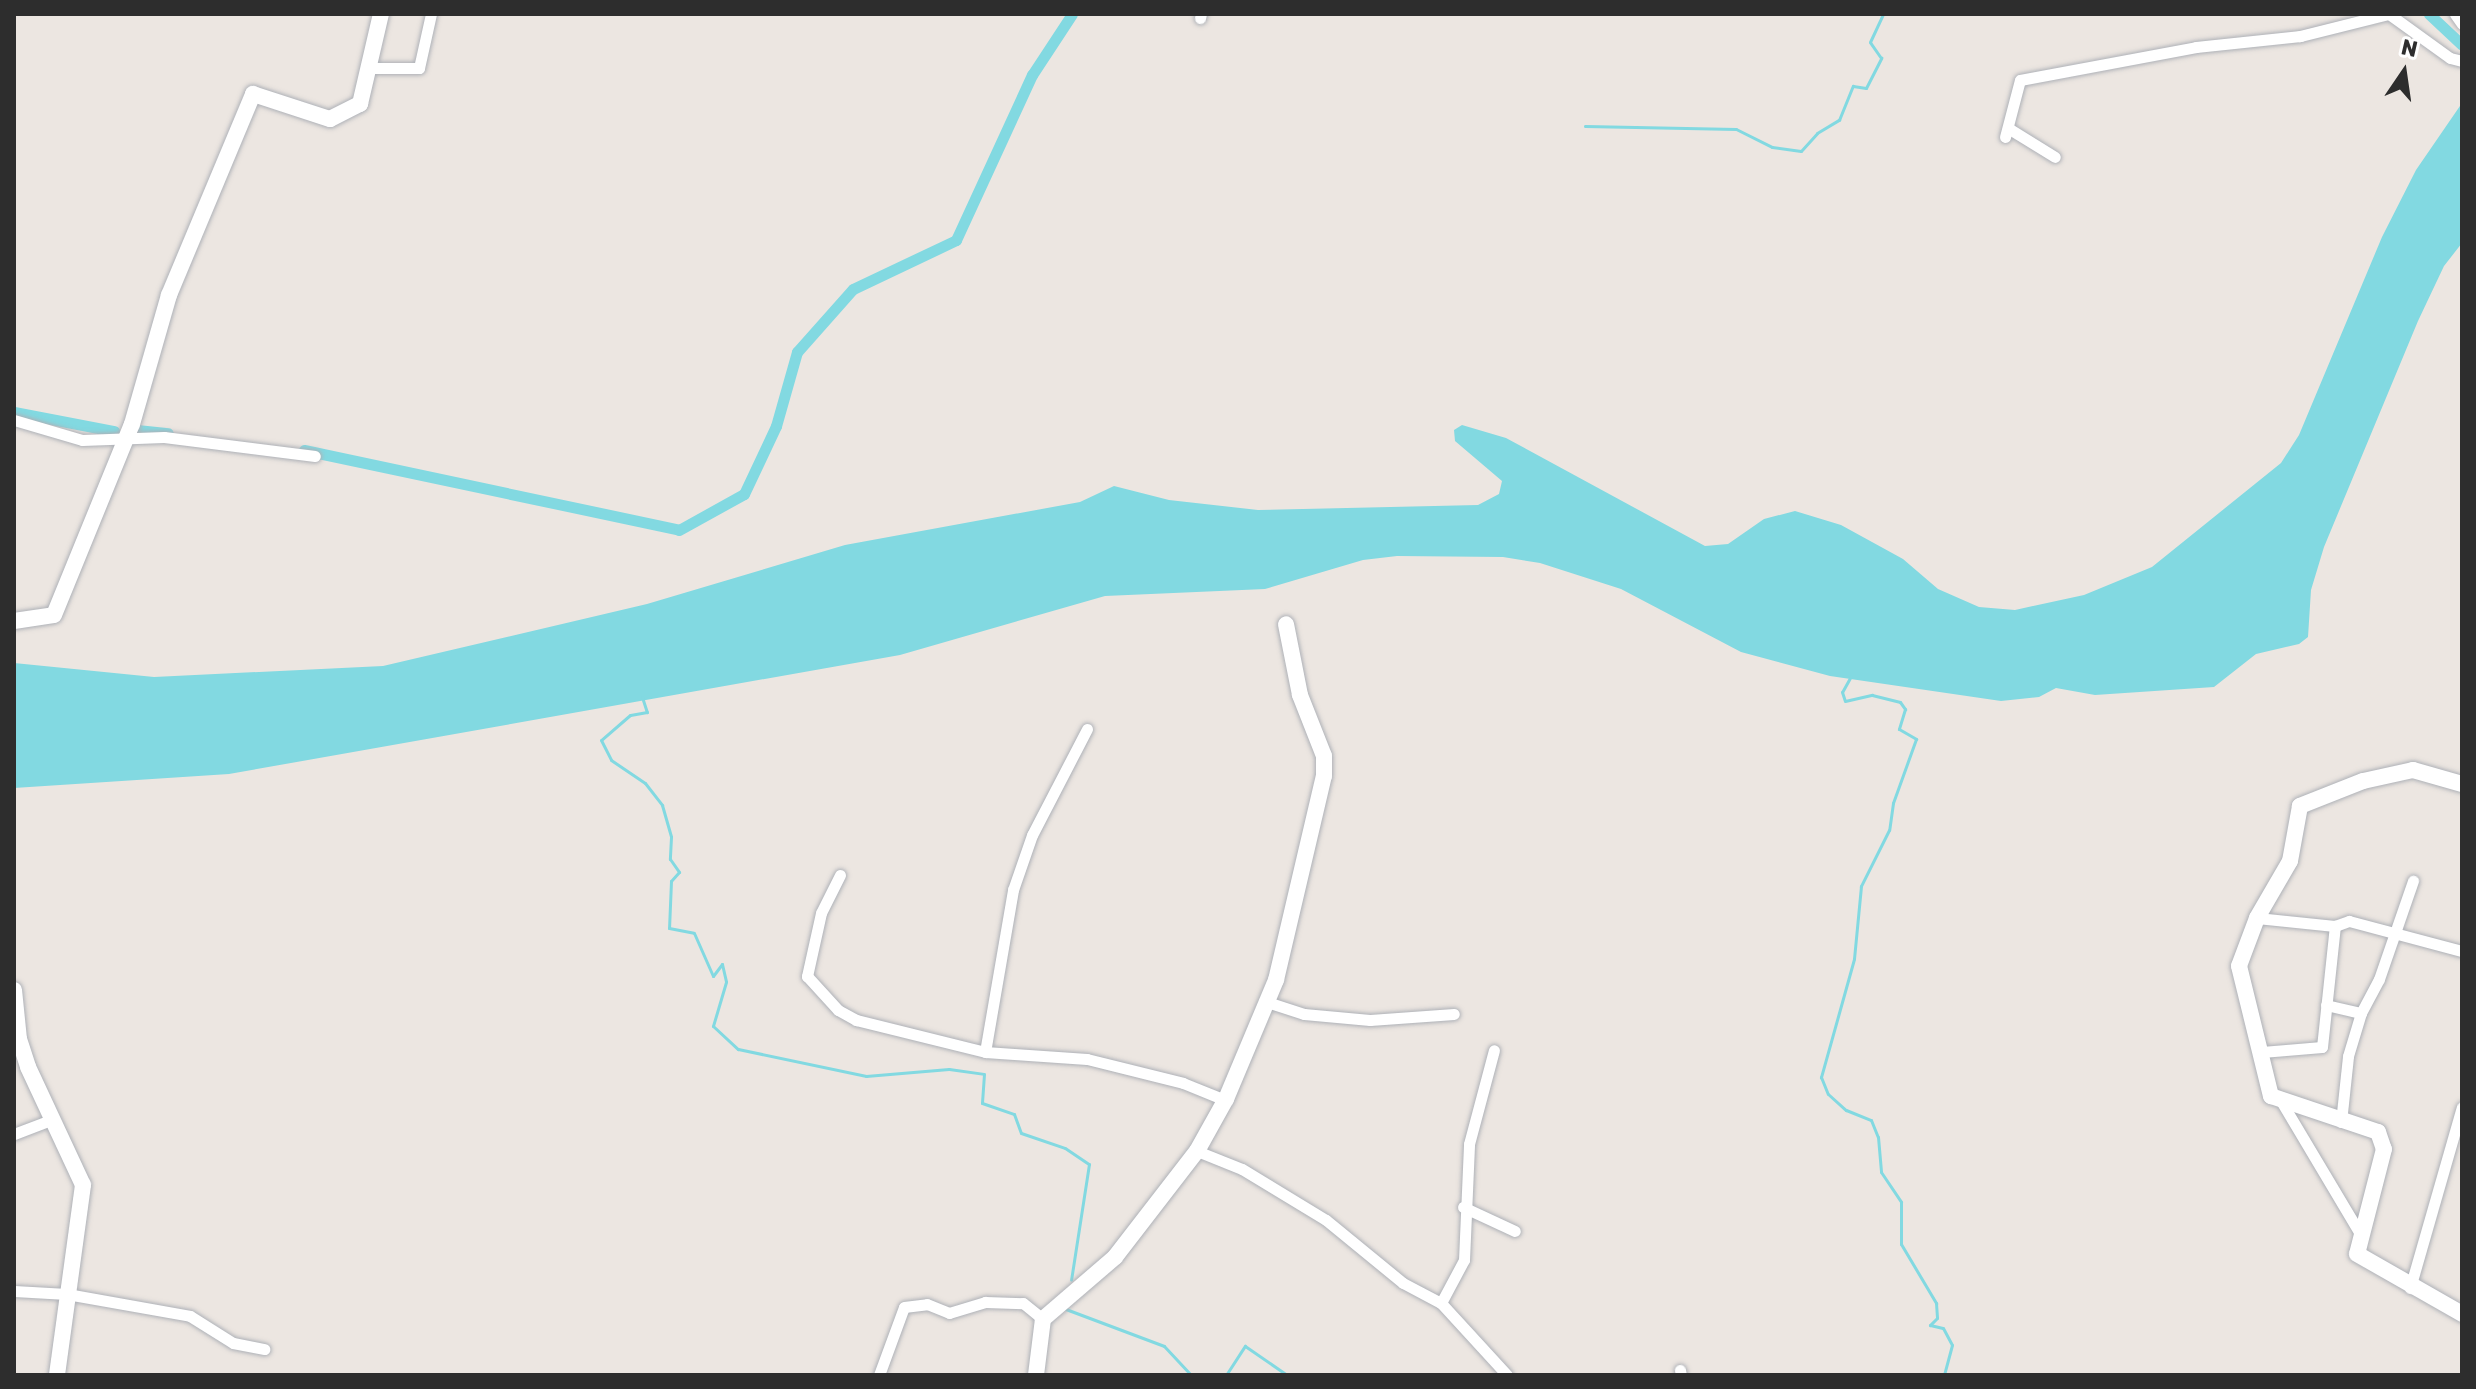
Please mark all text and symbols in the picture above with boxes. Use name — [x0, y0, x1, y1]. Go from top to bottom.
north arrow — [2364, 32, 2444, 112]
text: N — [2399, 33, 2420, 63]

